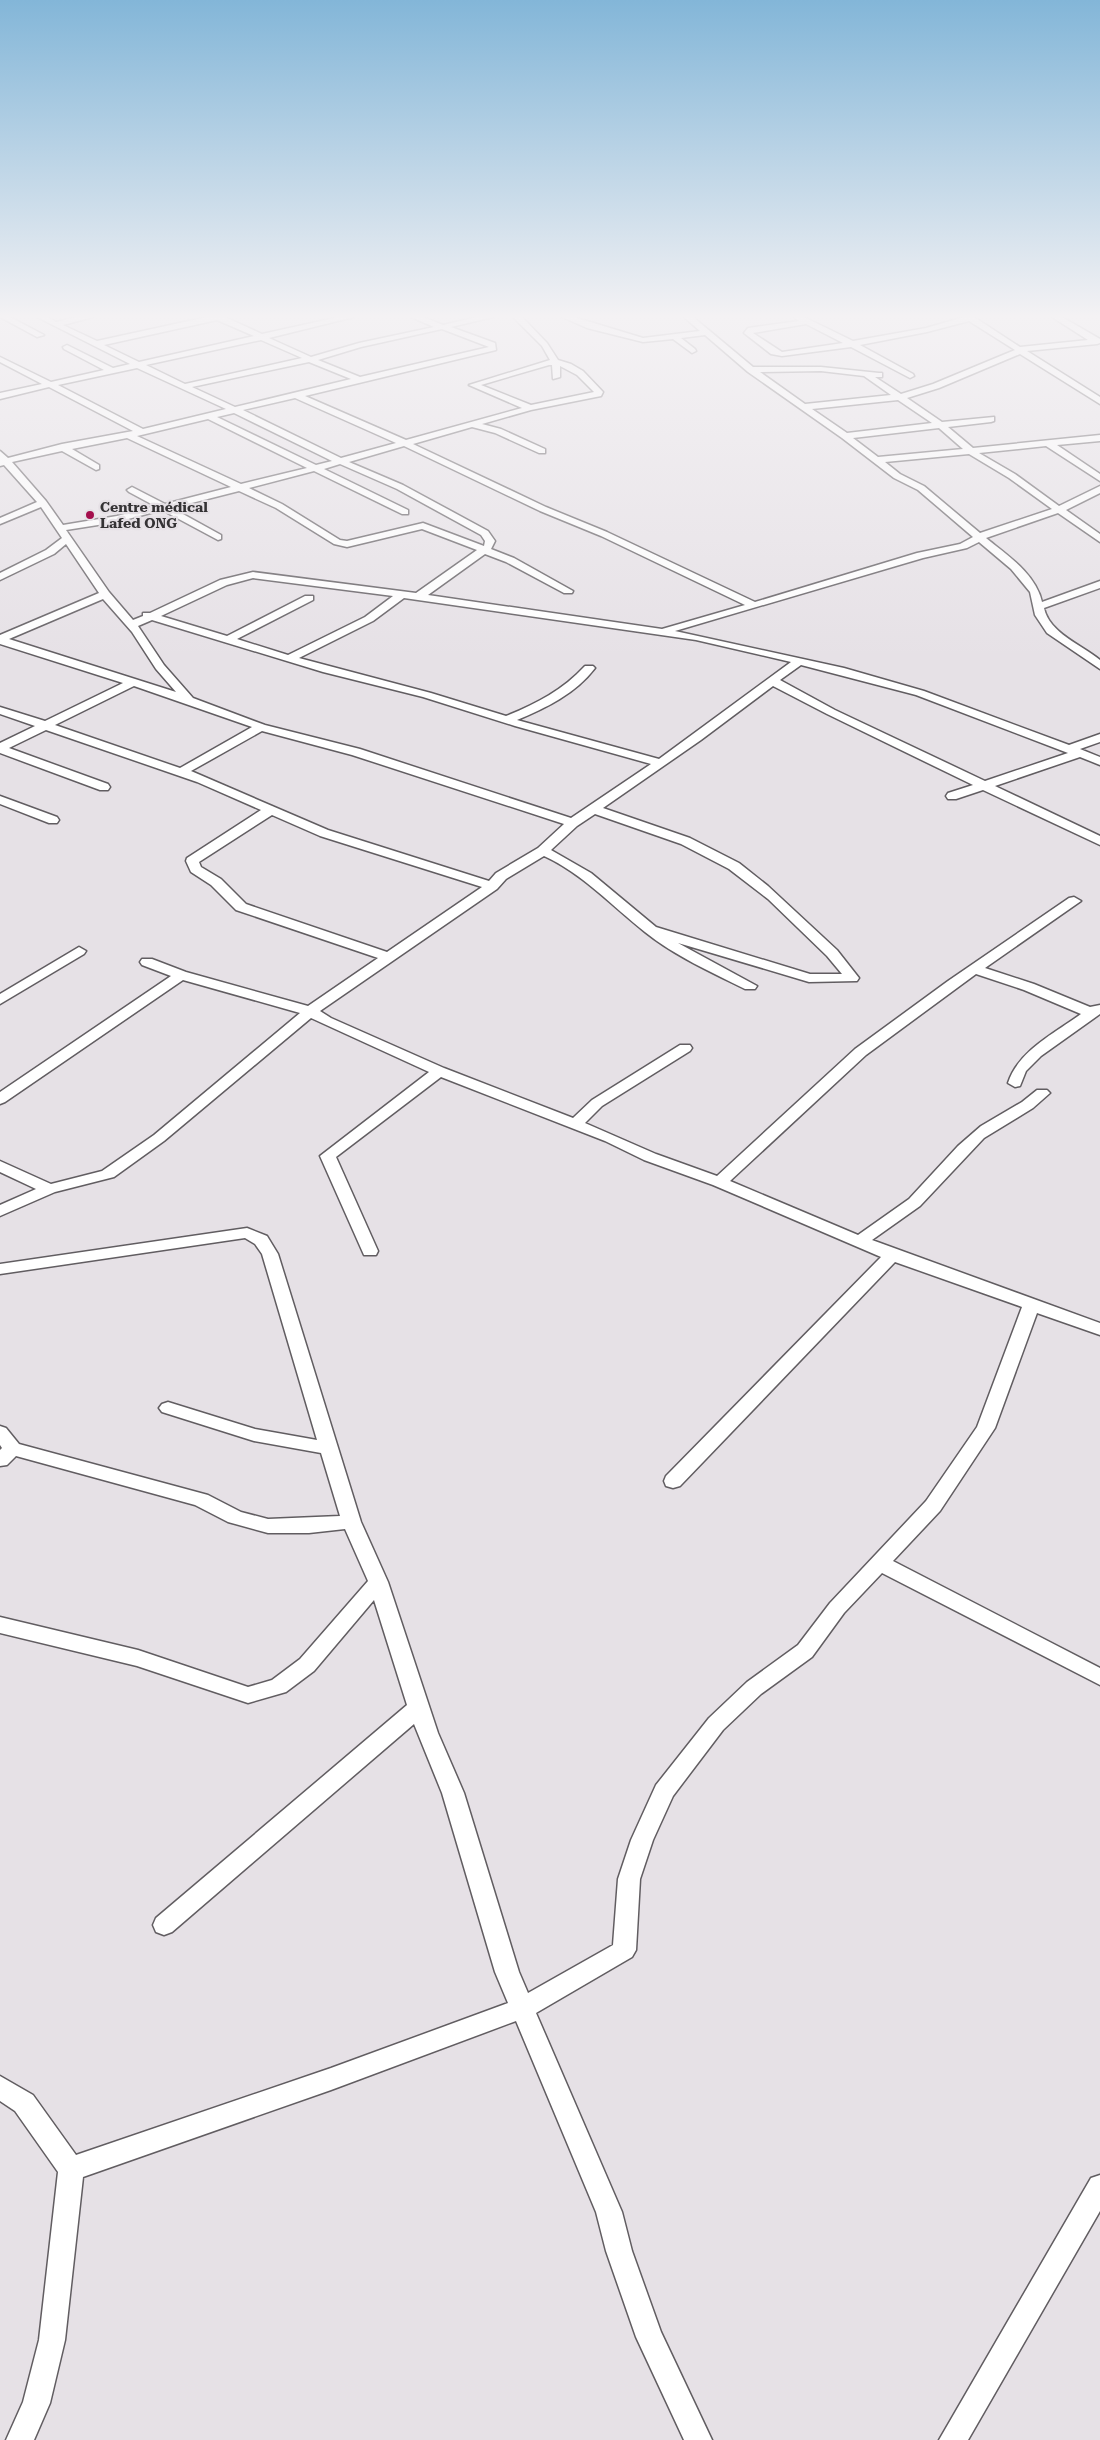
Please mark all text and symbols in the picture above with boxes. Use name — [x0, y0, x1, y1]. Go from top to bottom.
place label: Centre médical Lafed ONG — [100, 499, 208, 531]
marker: Centre médical Lafed ONG — [84, 509, 96, 521]

